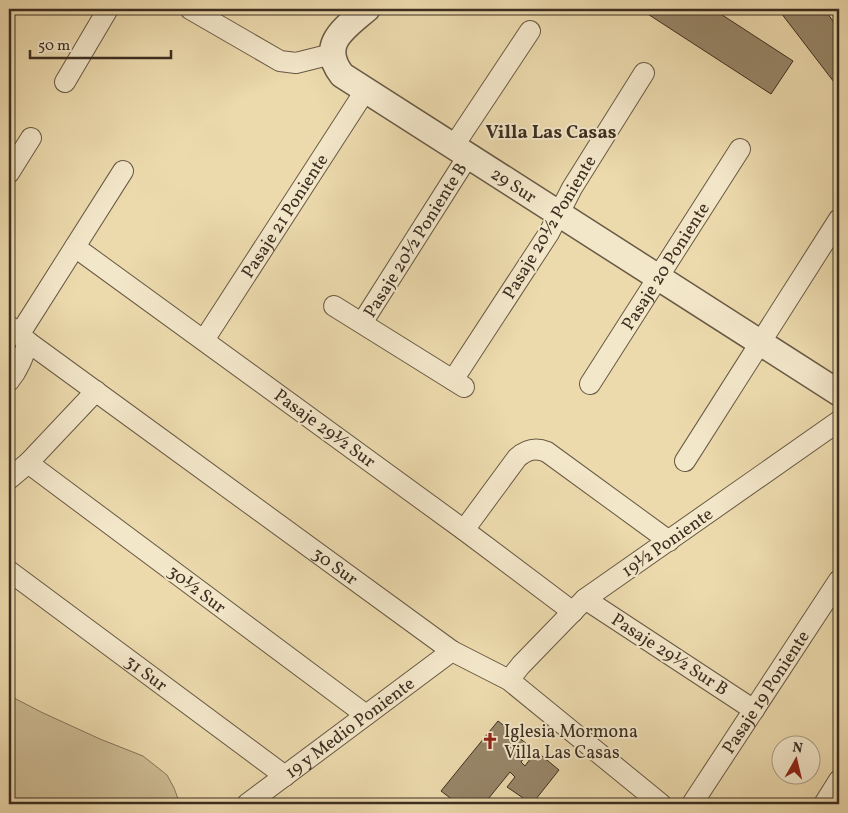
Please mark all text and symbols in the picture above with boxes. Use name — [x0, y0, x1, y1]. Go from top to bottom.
scale bar — [30, 28, 171, 60]
text: 50 m — [38, 36, 70, 57]
district label: Villa Las Casas — [485, 120, 617, 146]
street label: Pasaje 21 Poniente — [236, 149, 335, 284]
street label: Pasaje 20½ Poniente — [497, 151, 603, 304]
street label: Pasaje 20½ Poniente B — [358, 158, 474, 323]
street label: 29 Sur — [485, 162, 541, 210]
street label: Pasaje 20 Poniente — [616, 198, 717, 336]
street label: Pasaje 29½ Sur — [268, 384, 380, 475]
street label: 19½ Poniente — [617, 502, 719, 584]
street label: 30 Sur — [306, 542, 363, 592]
street label: 30½ Sur — [162, 560, 231, 621]
street label: Pasaje 29½ Sur B — [606, 608, 733, 702]
street label: Pasaje 19 Poniente — [717, 626, 817, 760]
street label: 31 Sur — [119, 650, 172, 699]
street label: 19 y Medio Poniente — [281, 672, 420, 785]
place label: Iglesia Mormona Villa Las Casas — [504, 720, 638, 766]
church icon: Iglesia Mormona Villa Las Casas — [480, 731, 500, 751]
north arrow — [770, 736, 820, 786]
text: N — [791, 738, 804, 759]

